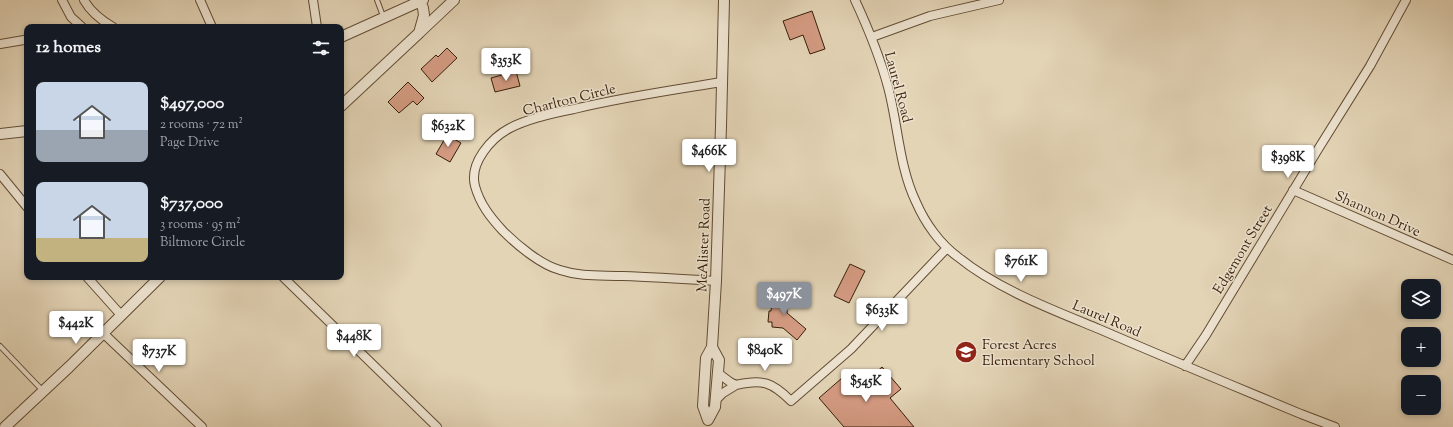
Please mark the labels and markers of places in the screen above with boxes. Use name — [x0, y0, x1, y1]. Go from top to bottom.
pin: $353K — [478, 48, 534, 82]
pin: $632K — [420, 114, 476, 148]
pin: $466K — [681, 139, 737, 173]
pin: $398K — [1260, 145, 1316, 179]
pin: $761K — [993, 249, 1049, 283]
pin: $497K — [756, 282, 812, 316]
pin: $633K — [854, 298, 910, 332]
pin: $442K — [48, 311, 104, 345]
pin: $448K — [326, 324, 382, 358]
place label: Forest Acres Elementary School — [982, 336, 1095, 372]
pin: $840K — [737, 338, 793, 372]
pin: $737K — [131, 339, 187, 373]
school or university icon: Forest Acres Elementary School — [953, 339, 979, 365]
pin: $545K — [838, 369, 894, 403]

